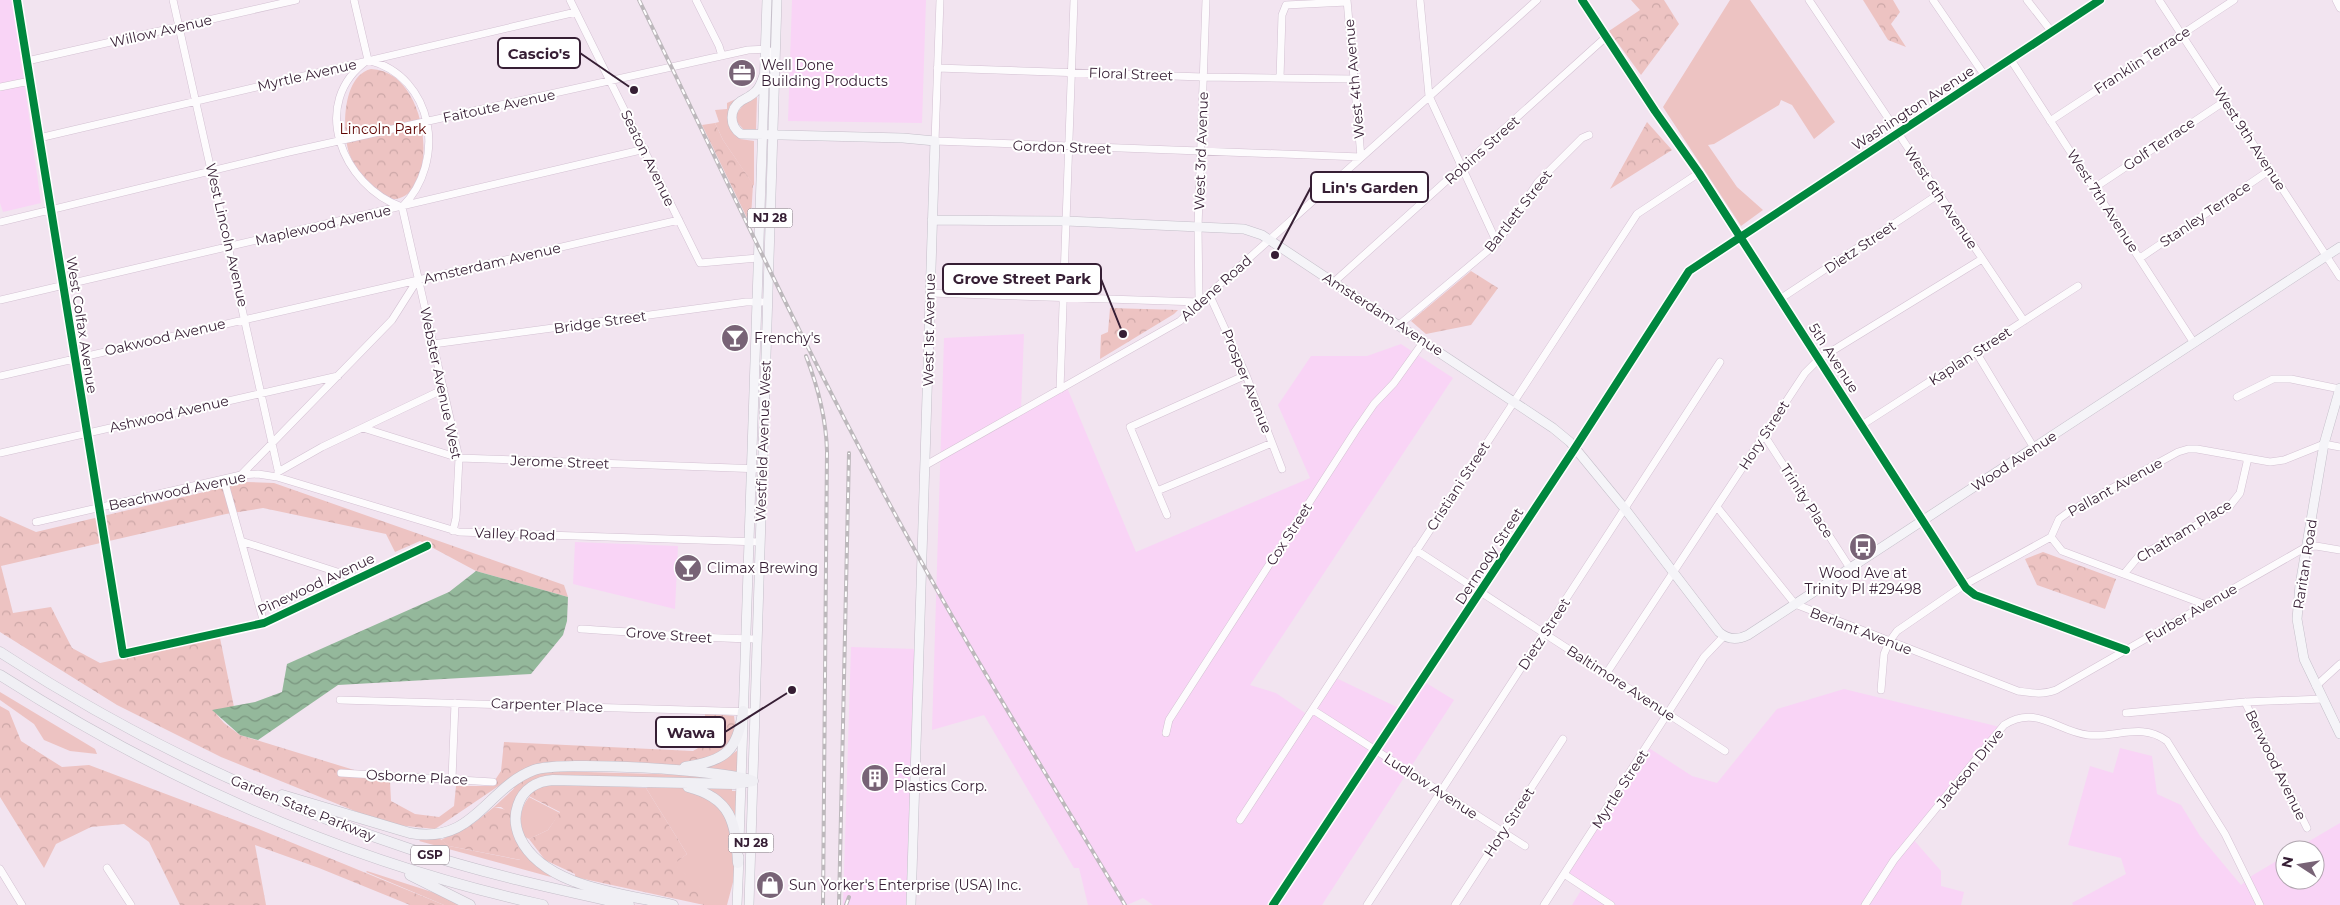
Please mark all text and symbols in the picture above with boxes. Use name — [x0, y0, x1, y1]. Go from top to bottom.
street label: Willow Avenue — [108, 11, 214, 51]
street label: West 4th Avenue — [1340, 18, 1368, 140]
street label: Franklin Terrace — [2090, 22, 2194, 98]
callout: Cascio's — [498, 38, 580, 68]
text: Cascio's — [508, 44, 570, 63]
street label: Myrtle Avenue — [256, 55, 358, 95]
place label: Well Done Building Products — [761, 56, 888, 90]
office icon: Well Done Building Products — [727, 58, 757, 88]
street label: Washington Avenue — [1848, 62, 1978, 154]
street label: Floral Street — [1088, 64, 1174, 84]
street label: West 9th Avenue — [2210, 84, 2290, 194]
street label: Faitoute Avenue — [441, 85, 557, 127]
street label: West 3rd Avenue — [1190, 91, 1212, 211]
street label: Seaton Avenue — [617, 107, 679, 209]
street label: Robins Street — [1441, 112, 1523, 188]
street label: Golf Terrace — [2120, 113, 2198, 175]
park label: Lincoln Park — [340, 120, 427, 138]
street label: Gordon Street — [1012, 136, 1112, 158]
street label: West 6th Avenue — [1900, 143, 1982, 253]
street label: West 7th Avenue — [2063, 146, 2143, 256]
street label: West Lincoln Avenue — [202, 161, 252, 309]
street label: Bartlett Street — [1480, 166, 1556, 256]
callout: Lin's Garden — [1311, 172, 1428, 202]
street label: Stanley Terrace — [2156, 177, 2254, 251]
text: Lin's Garden — [1322, 178, 1418, 197]
street label: Maplewood Avenue — [253, 201, 393, 249]
road number: NJ 28 — [748, 208, 792, 228]
street label: Dietz Street — [1821, 216, 1900, 278]
street label: Amsterdam Avenue — [422, 238, 562, 288]
street label: Aldene Road — [1177, 251, 1255, 325]
street label: West Colfax Avenue — [62, 255, 102, 395]
callout: Grove Street Park — [943, 264, 1101, 294]
street label: Amsterdam Avenue — [1319, 268, 1447, 360]
text: Grove Street Park — [953, 269, 1091, 288]
street label: West 1st Avenue — [919, 273, 939, 387]
street label: Webster Avenue West — [416, 305, 466, 461]
street label: Bridge Street — [553, 307, 648, 337]
street label: Oakwood Avenue — [103, 314, 227, 360]
street label: 5th Avenue — [1805, 320, 1863, 396]
street label: Kaplan Street — [1925, 322, 2015, 389]
bar icon: Frenchy's — [720, 323, 750, 353]
street label: Prosper Avenue — [1218, 326, 1276, 436]
place label: Frenchy's — [754, 329, 820, 347]
street label: Westfield Avenue West — [751, 360, 775, 522]
street label: Ashwood Avenue — [108, 392, 230, 436]
street label: Hory Street — [1735, 397, 1793, 473]
street label: Wood Avenue — [1968, 427, 2060, 495]
street label: Cristiani Street — [1422, 438, 1494, 534]
street label: Jerome Street — [509, 451, 610, 473]
street label: Pallant Avenue — [2064, 454, 2166, 520]
street label: Trinity Place — [1776, 460, 1838, 542]
street label: Beachwood Avenue — [107, 468, 247, 514]
street label: Chatham Place — [2133, 496, 2235, 566]
street label: Cox Street — [1262, 499, 1316, 569]
street label: Dermody Street — [1451, 504, 1527, 608]
street label: Raritan Road — [2289, 518, 2321, 610]
street label: Valley Road — [474, 524, 556, 544]
bus stop icon: Wood Ave at Trinity Pl #29498 — [1848, 532, 1878, 562]
street label: Pinewood Avenue — [255, 549, 377, 619]
bar icon: Climax Brewing — [673, 553, 703, 583]
place label: Climax Brewing — [707, 559, 818, 577]
place label: Wood Ave at Trinity Pl #29498 — [1805, 564, 1922, 598]
street label: Furber Avenue — [2142, 579, 2240, 647]
street label: Dietz Street — [1514, 594, 1574, 674]
street label: Berlant Avenue — [1807, 603, 1915, 659]
street label: Grove Street — [625, 623, 713, 647]
street label: Baltimore Avenue — [1563, 641, 1679, 725]
street label: Carpenter Place — [490, 694, 604, 716]
street label: Berwood Avenue — [2242, 707, 2310, 823]
callout: Wawa — [656, 717, 725, 747]
text: Wawa — [667, 723, 715, 742]
street label: Jackson Drive — [1932, 725, 2007, 812]
street label: Myrtle Street — [1588, 746, 1652, 832]
street label: Ludlow Avenue — [1381, 749, 1481, 823]
place label: Federal Plastics Corp. — [894, 761, 987, 795]
building icon: Federal Plastics Corp. — [860, 763, 890, 793]
street label: Osborne Place — [365, 765, 469, 789]
street label: Garden State Parkway — [228, 771, 378, 845]
street label: Hory Street — [1480, 784, 1538, 860]
road number: NJ 28 — [728, 834, 774, 852]
north arrow — [2275, 840, 2325, 890]
road number: GSP — [411, 846, 449, 864]
text: N — [2277, 855, 2297, 870]
shop icon: Sun Yorker's Enterprise (USA) Inc. — [755, 870, 785, 900]
place label: Sun Yorker's Enterprise (USA) Inc. — [789, 876, 1021, 894]

